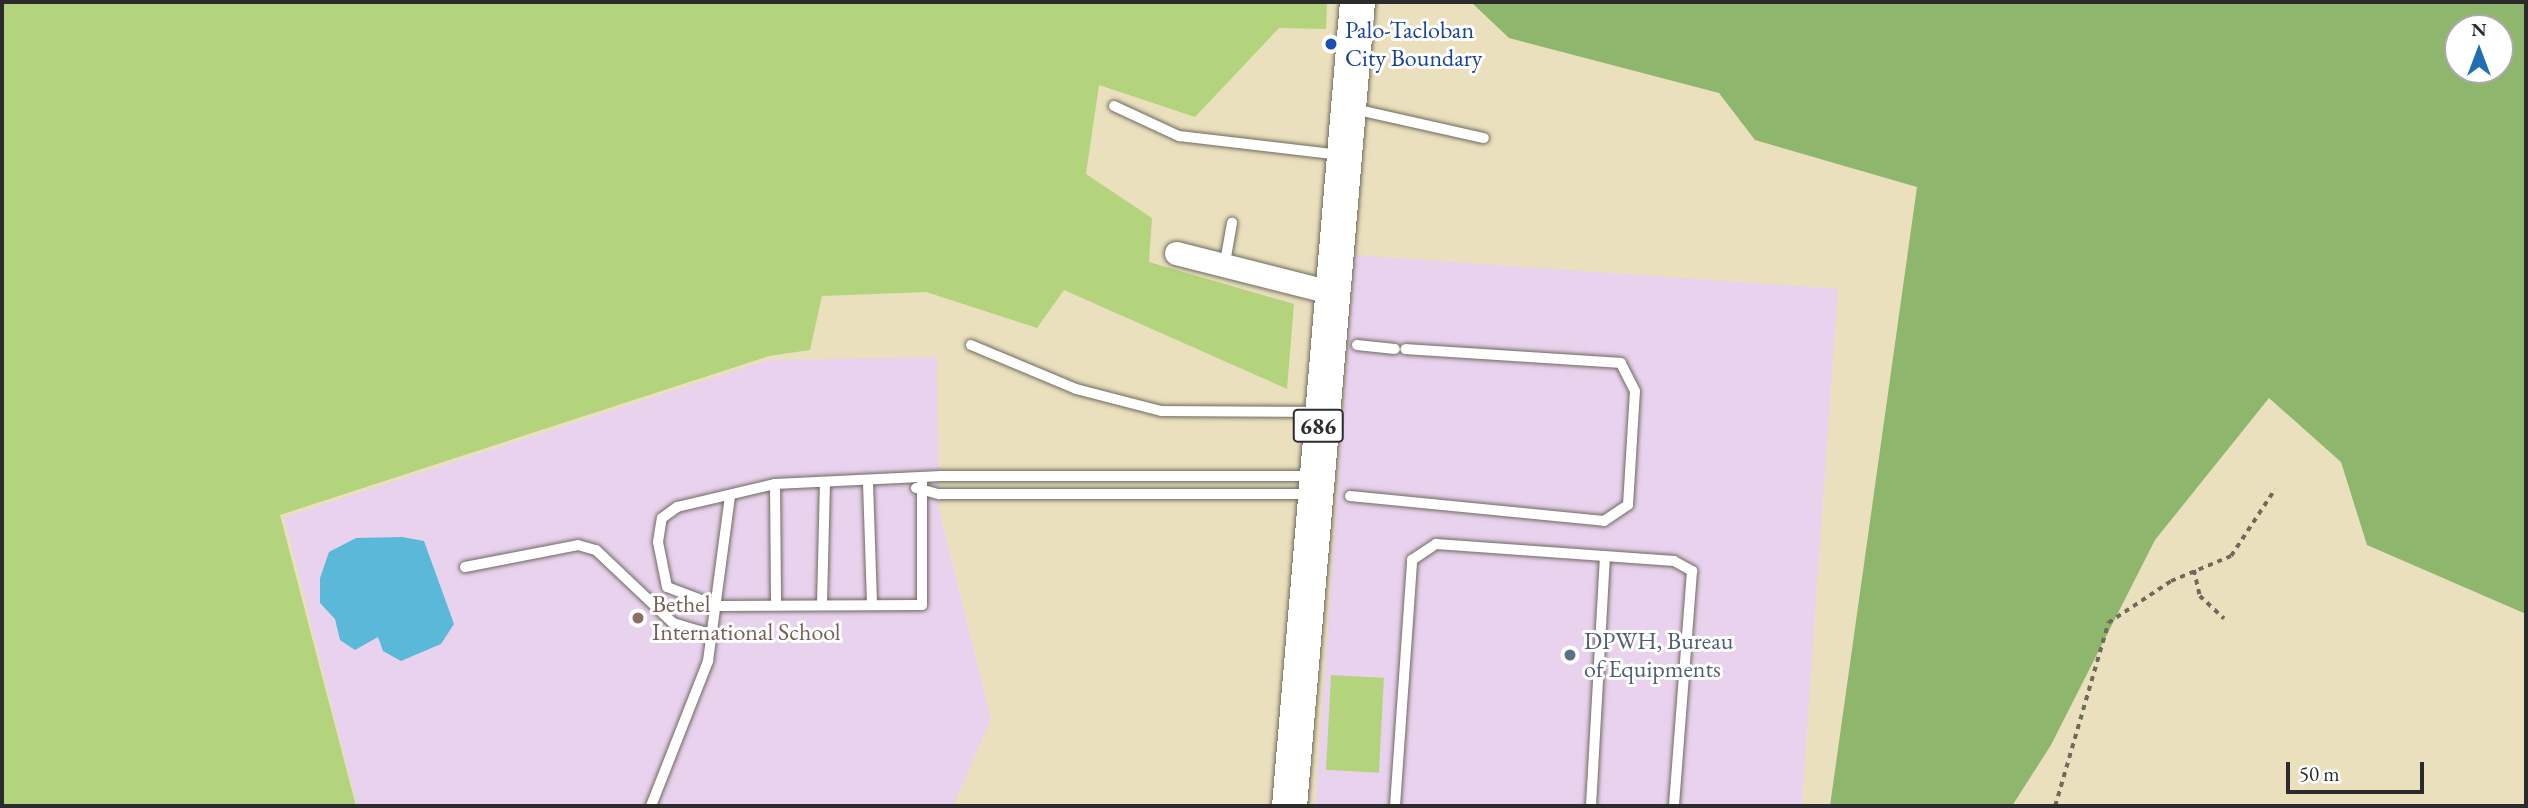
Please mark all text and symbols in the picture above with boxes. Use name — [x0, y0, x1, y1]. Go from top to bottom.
north arrow — [2444, 14, 2514, 84]
place label: Palo-Tacloban City Boundary — [1345, 16, 1482, 72]
text: N — [2471, 17, 2487, 42]
marker: Palo-Tacloban City Boundary — [1323, 36, 1339, 52]
road number: 686 — [1292, 406, 1344, 446]
place label: Bethel International School — [652, 590, 841, 646]
marker: Bethel International School — [630, 610, 646, 626]
place label: DPWH, Bureau of Equipments — [1584, 627, 1733, 683]
marker: DPWH, Bureau of Equipments — [1562, 647, 1578, 663]
scale bar — [2290, 748, 2428, 792]
text: 50 m — [2299, 760, 2340, 787]

